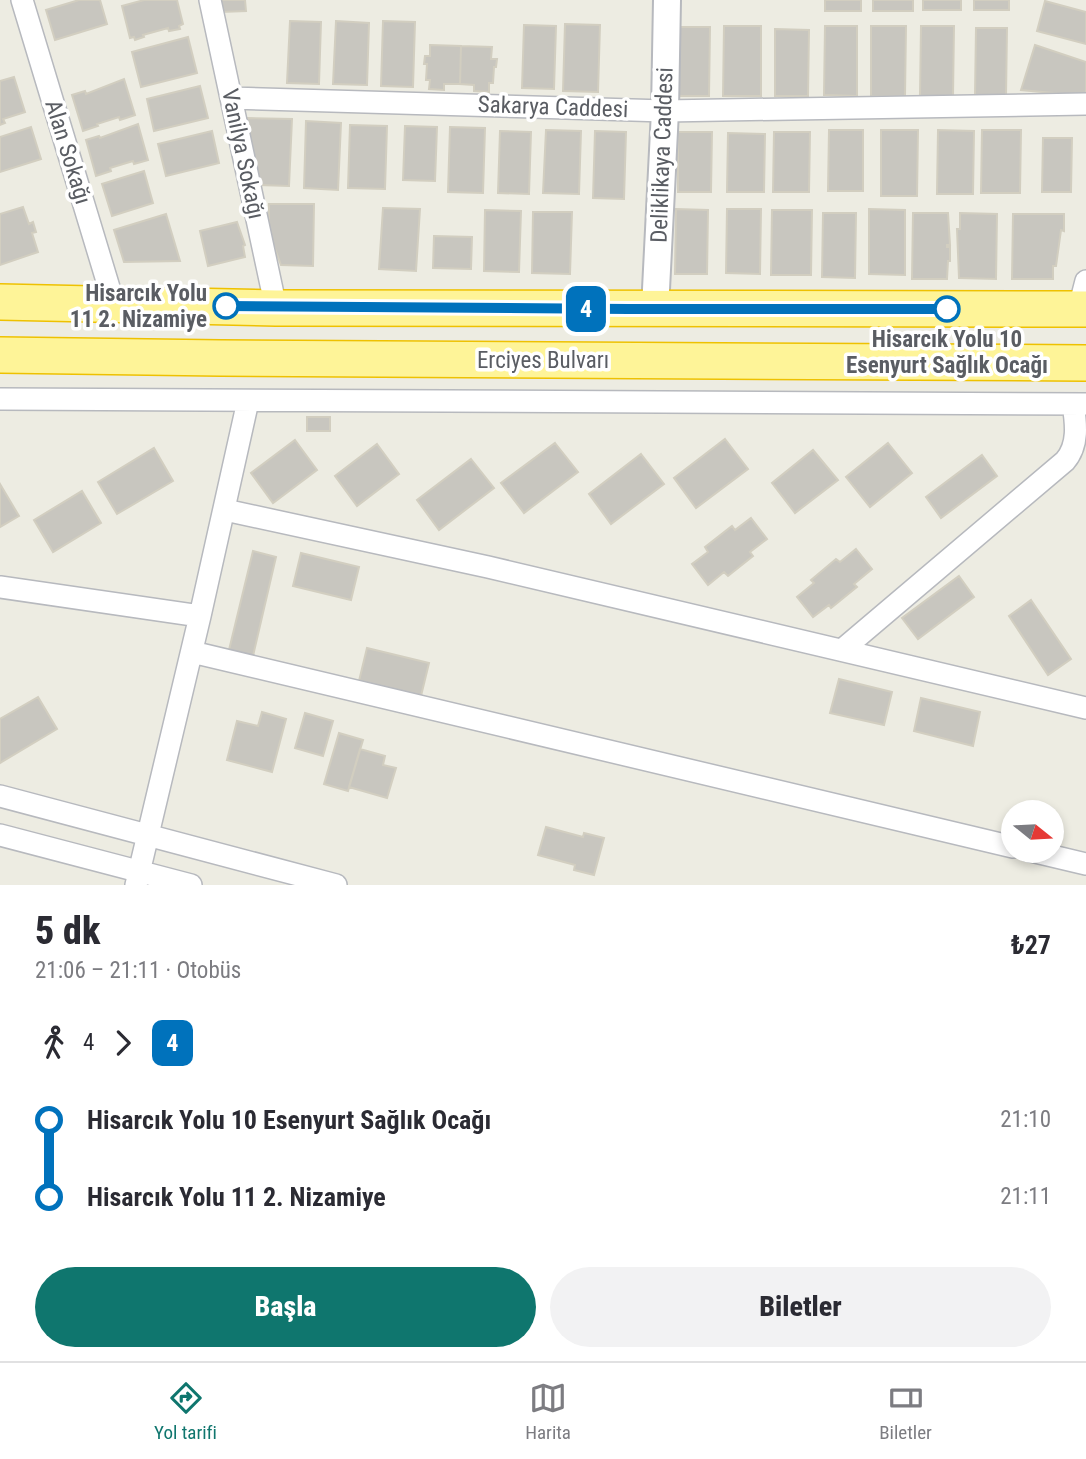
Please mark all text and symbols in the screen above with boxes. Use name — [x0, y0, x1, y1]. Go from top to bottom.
street label: Deliklikaya Caddesi — [645, 67, 679, 243]
street label: Vanilya Sokağı — [216, 86, 270, 222]
street label: Sakarya Caddesi — [477, 91, 629, 123]
street label: Alan Sokağı — [39, 97, 97, 207]
place label: Hisarcık Yolu 11 2. Nizamiye — [70, 280, 207, 333]
line badge: 4 — [563, 286, 609, 332]
marker: Hisarcık Yolu 11 2. Nizamiye — [213, 293, 239, 319]
text: 4 — [580, 295, 592, 323]
marker: Hisarcık Yolu 10 Esenyurt Sağlık Ocağı — [934, 296, 960, 322]
place label: Hisarcık Yolu 10 Esenyurt Sağlık Ocağı — [846, 326, 1048, 379]
street label: Erciyes Bulvarı — [477, 347, 609, 374]
north arrow — [1001, 800, 1064, 863]
map controls — [1001, 800, 1064, 863]
text: 5 dk — [35, 909, 100, 953]
text: ₺27 — [1011, 930, 1051, 960]
text: 21:06 – 21:11 · Otobüs — [35, 957, 241, 984]
icon: walk — [35, 1024, 73, 1062]
icon: forward — [104, 1024, 142, 1062]
text: 4 — [83, 1029, 94, 1056]
text: 4 — [166, 1029, 179, 1057]
text: Hisarcık Yolu 10 Esenyurt Sağlık Ocağı — [87, 1105, 491, 1135]
text: 21:10 — [1000, 1106, 1051, 1133]
text: Hisarcık Yolu 11 2. Nizamiye — [87, 1182, 386, 1212]
text: 21:11 — [1000, 1183, 1051, 1210]
button: Başla — [35, 1267, 536, 1347]
button: Biletler — [550, 1267, 1051, 1347]
tab: Yol tarifi — [154, 1379, 217, 1444]
tab: Harita — [525, 1379, 571, 1444]
tab: Biletler — [879, 1379, 932, 1444]

